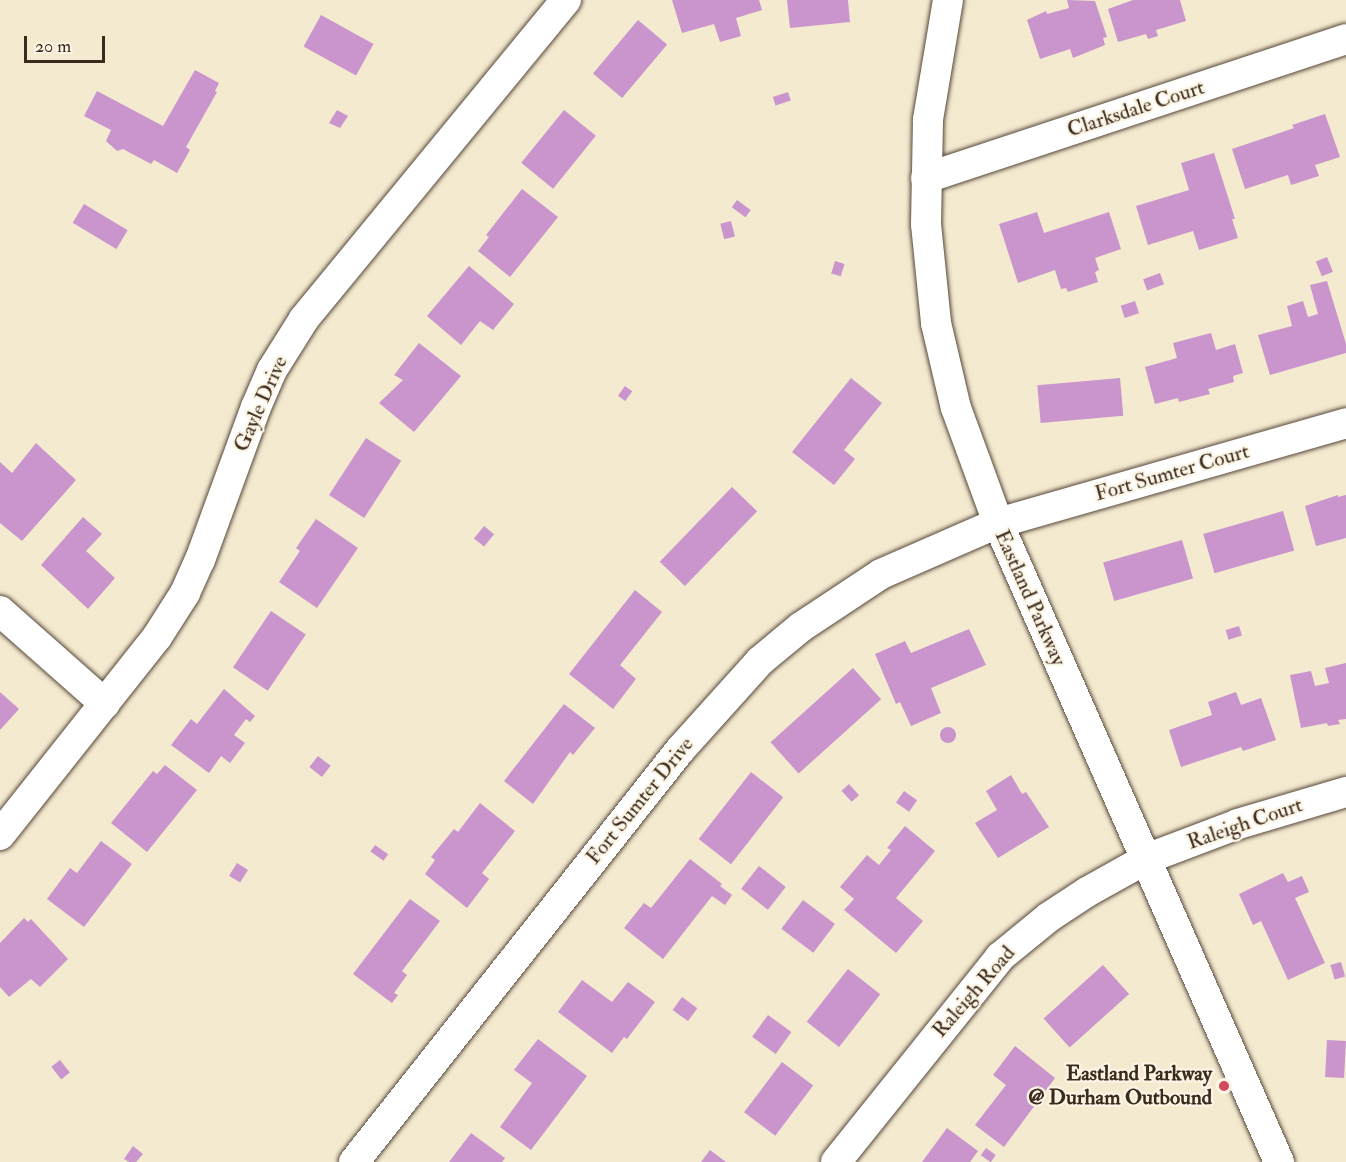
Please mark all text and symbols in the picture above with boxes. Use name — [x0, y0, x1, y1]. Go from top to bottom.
scale bar — [27, 24, 108, 62]
text: 20 m — [35, 35, 71, 58]
street label: Clarksdale Court — [1064, 75, 1208, 143]
street label: Gayle Drive — [229, 352, 293, 456]
street label: Fort Sumter Court — [1092, 439, 1252, 507]
street label: Eastland Parkway — [989, 526, 1071, 670]
street label: Fort Sumter Drive — [581, 732, 699, 870]
street label: Raleigh Court — [1184, 793, 1306, 855]
street label: Raleigh Road — [927, 941, 1021, 1043]
place label: Eastland Parkway @ Durham Outbound — [1028, 1061, 1212, 1111]
marker: Eastland Parkway @ Durham Outbound — [1217, 1079, 1231, 1093]

